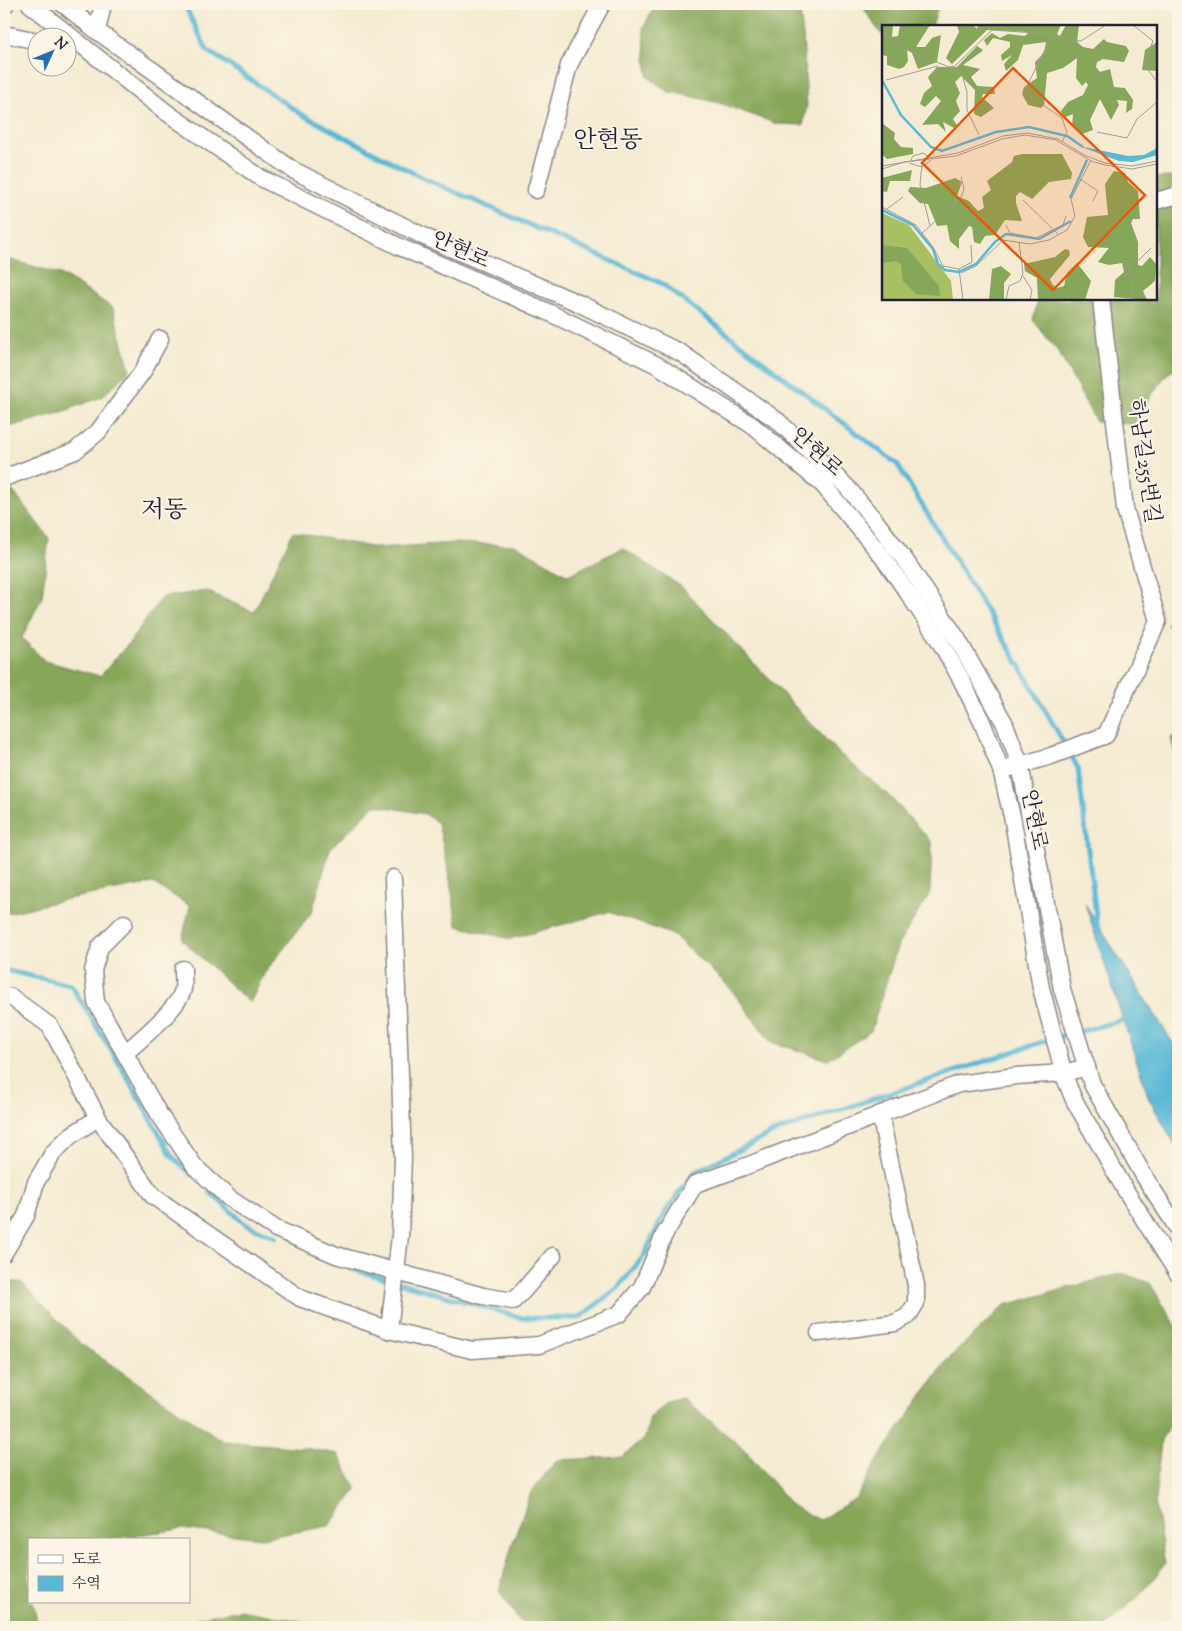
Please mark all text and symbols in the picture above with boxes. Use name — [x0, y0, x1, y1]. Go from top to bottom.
inset map — [882, 25, 1157, 300]
north arrow — [28, 28, 78, 78]
text: N — [49, 33, 71, 55]
district label: 안현동 — [573, 124, 643, 158]
street label: 안현로 — [426, 225, 494, 277]
street label: 하남길255번길 — [1119, 397, 1167, 525]
street label: 안현로 — [783, 421, 849, 485]
district label: 저동 — [141, 494, 187, 528]
street label: 안현로 — [1012, 787, 1054, 853]
legend — [28, 1538, 190, 1604]
text: 도로 — [72, 1550, 101, 1571]
text: 수역 — [72, 1574, 101, 1595]

